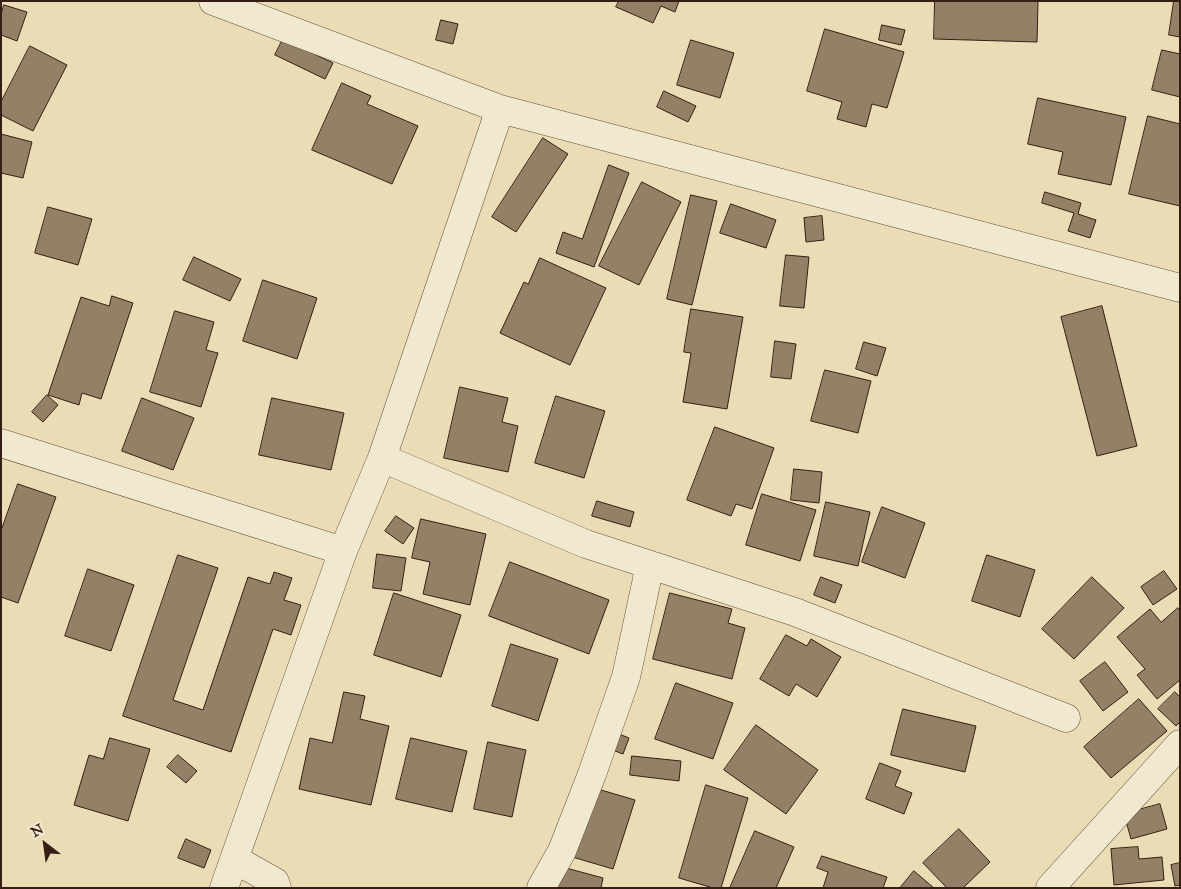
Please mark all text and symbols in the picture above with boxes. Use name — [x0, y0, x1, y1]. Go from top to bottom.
north arrow — [20, 819, 70, 869]
text: N — [28, 820, 47, 841]

